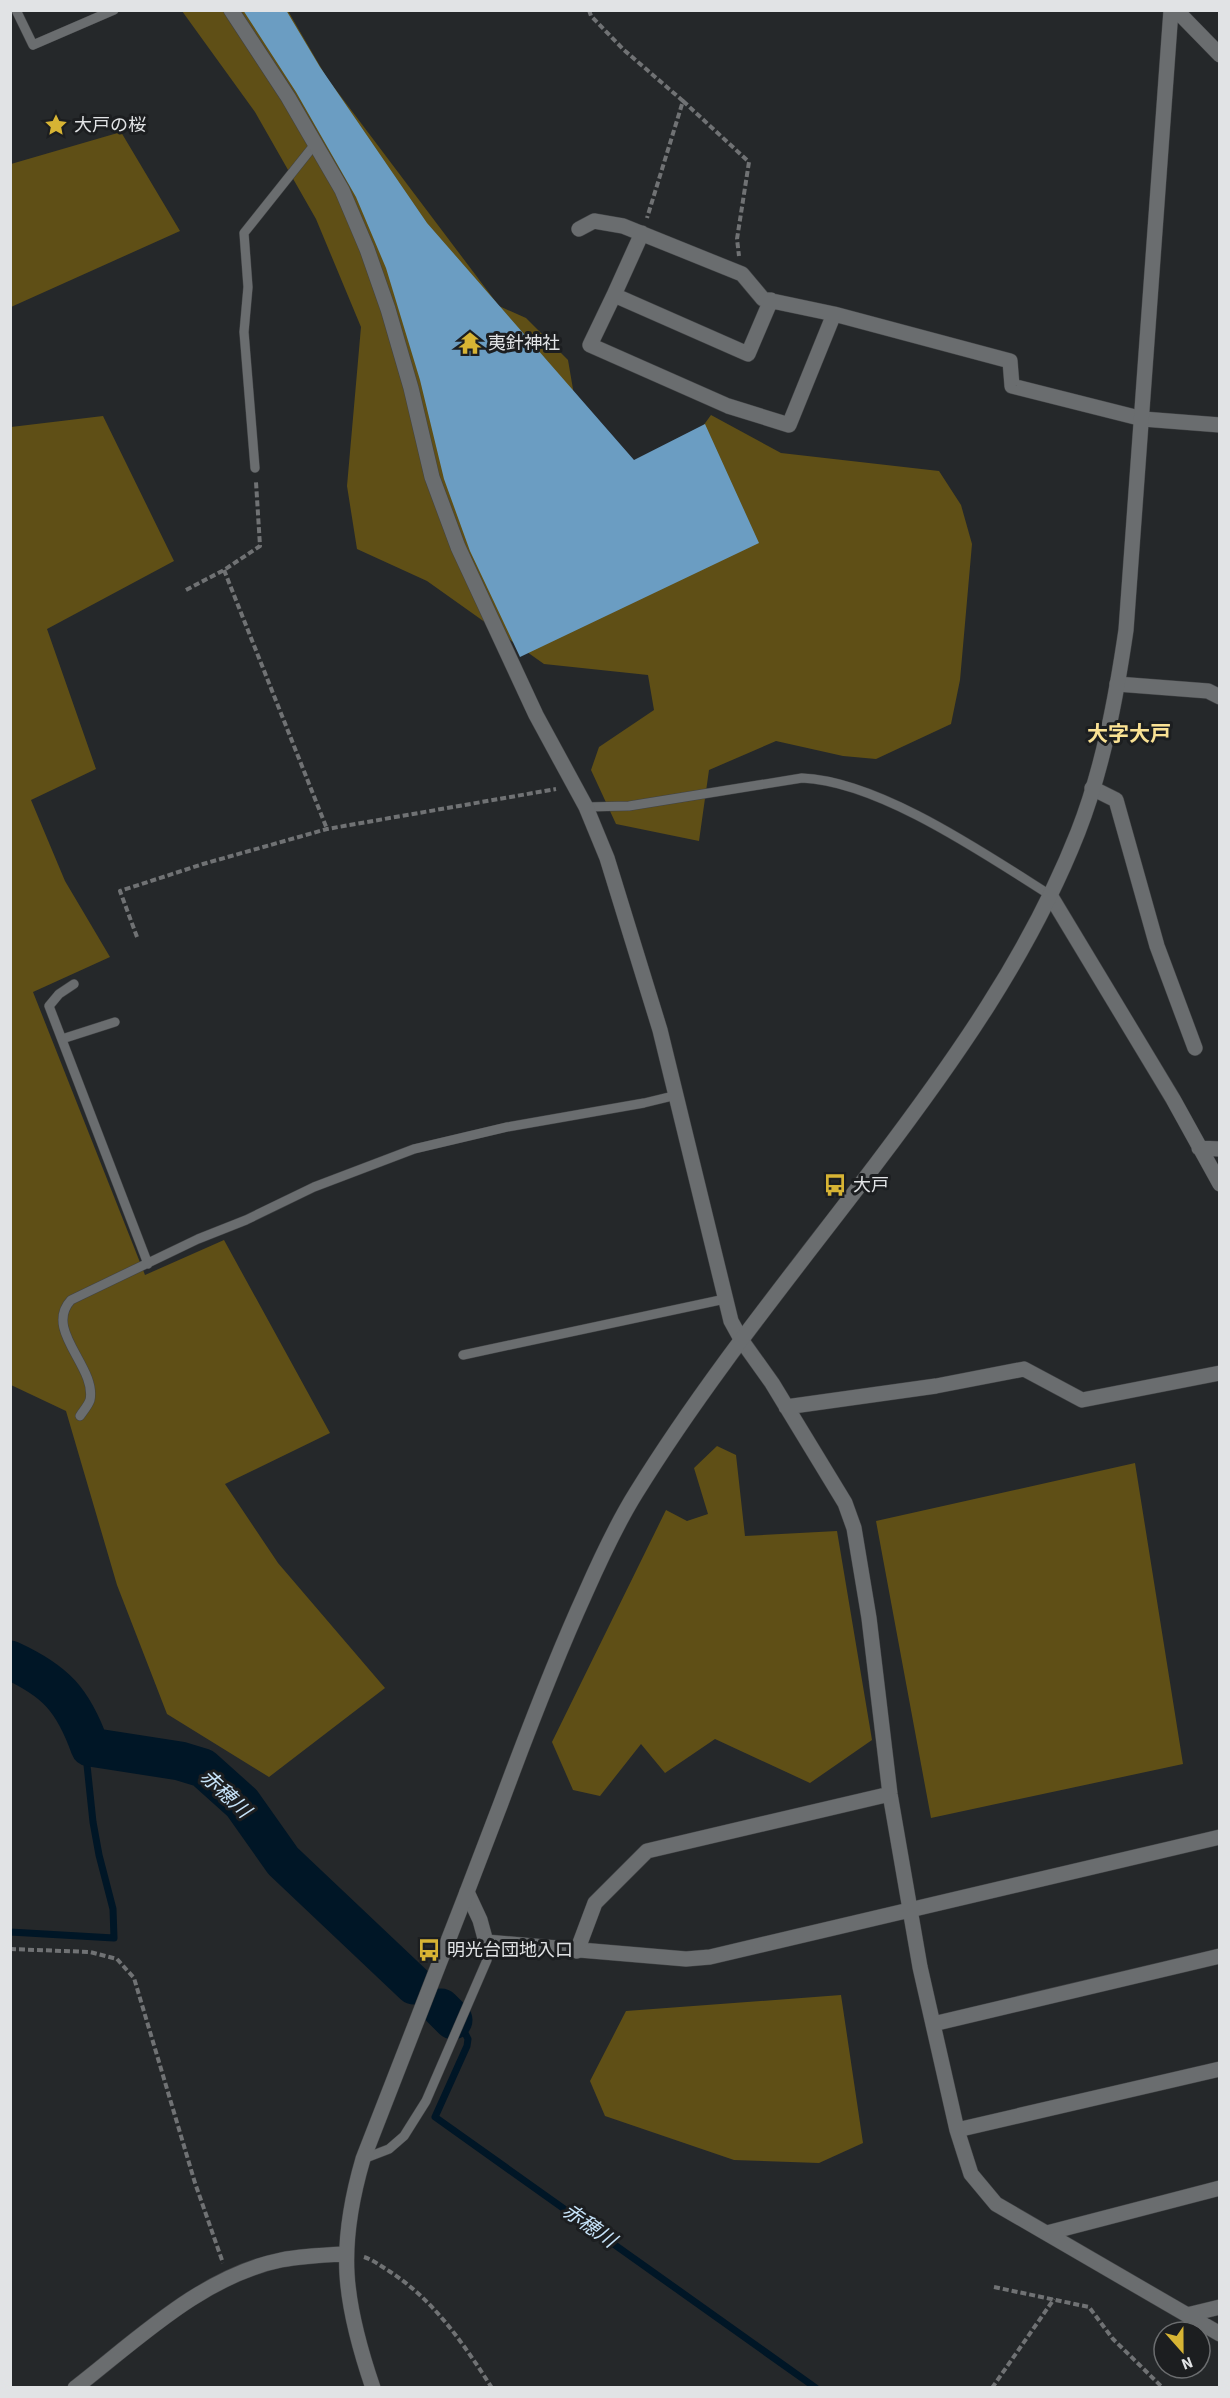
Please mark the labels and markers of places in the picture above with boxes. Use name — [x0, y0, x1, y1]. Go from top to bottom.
place icon: 大戸の桜 — [43, 112, 69, 138]
place label: 大戸の桜 — [74, 113, 146, 138]
temple icon: 夷針神社 — [457, 330, 483, 356]
place label: 夷針神社 — [488, 331, 560, 356]
bus stop icon: 大戸 — [822, 1172, 848, 1198]
place label: 大戸 — [853, 1173, 889, 1198]
bus stop icon: 明光台団地入口 — [416, 1937, 442, 1963]
place label: 明光台団地入口 — [447, 1938, 573, 1963]

